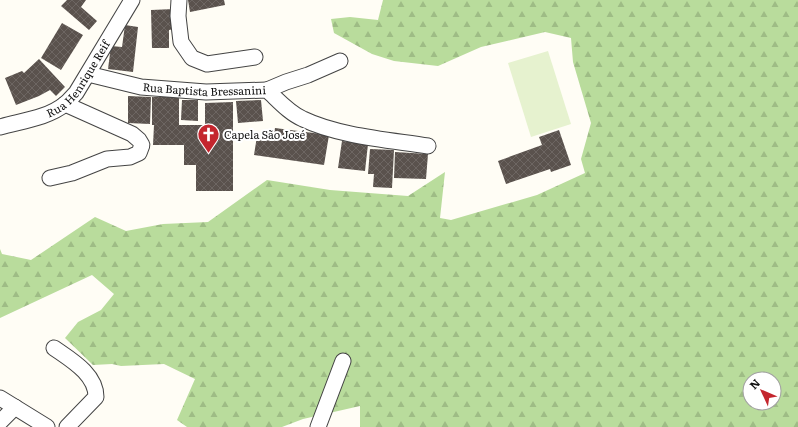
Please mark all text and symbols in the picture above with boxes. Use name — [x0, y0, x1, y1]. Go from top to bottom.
street label: Rua Henrique Reif — [44, 36, 113, 121]
street label: Rua Baptista Bressanini — [142, 78, 266, 99]
church icon: Capela São José — [196, 122, 222, 155]
place label: Capela São José — [224, 126, 305, 142]
north arrow — [742, 371, 782, 411]
text: N — [745, 374, 763, 392]

